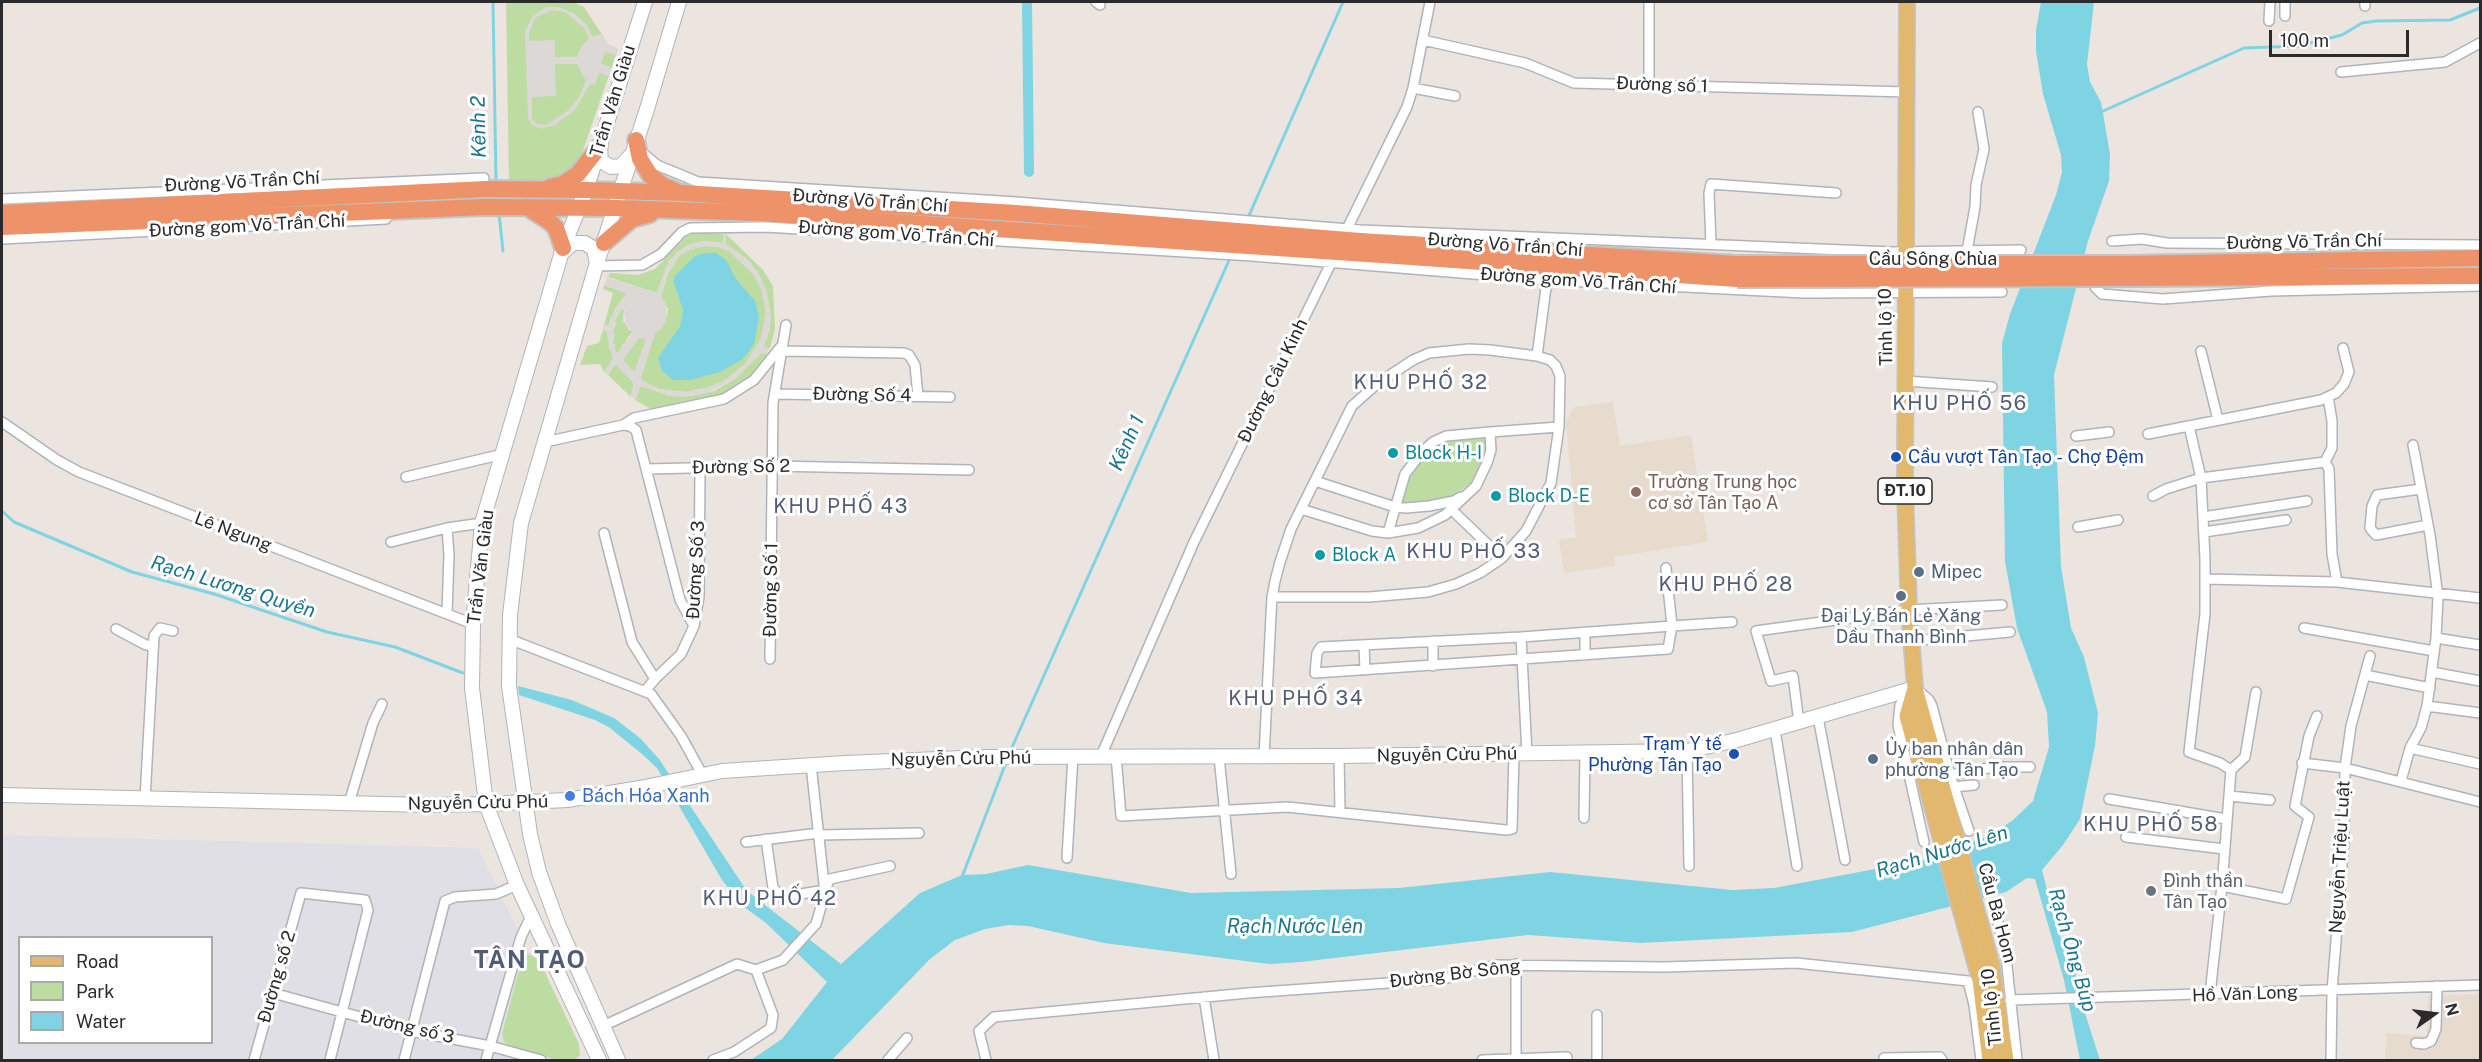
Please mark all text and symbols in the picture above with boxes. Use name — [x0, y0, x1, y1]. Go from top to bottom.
scale bar — [2272, 18, 2412, 56]
text: 100 m — [2280, 30, 2329, 51]
street label: Trần Văn Giàu — [586, 43, 640, 159]
street label: Đường số 1 — [1616, 73, 1708, 97]
water label: Kênh 2 — [466, 96, 492, 158]
street label: Đường Võ Trần Chí — [164, 167, 320, 197]
street label: Đường Võ Trần Chí — [792, 185, 948, 217]
street label: Đường gom Võ Trần Chí — [148, 210, 346, 242]
street label: Đường gom Võ Trần Chí — [797, 216, 995, 252]
street label: Đường Võ Trần Chí — [1427, 229, 1583, 261]
street label: Đường Võ Trần Chí — [2226, 230, 2382, 254]
street label: Cầu Sông Chùa — [1869, 248, 1997, 270]
street label: Đường gom Võ Trần Chí — [1479, 263, 1677, 299]
street label: Tỉnh lộ 10 — [1875, 288, 1897, 366]
street label: Đường Cầu Kinh — [1234, 315, 1312, 447]
district label: KHU PHỐ 32 — [1354, 371, 1488, 395]
street label: Đường Số 4 — [812, 383, 912, 407]
district label: KHU PHỐ 56 — [1892, 392, 2028, 416]
water label: Kênh 1 — [1104, 411, 1150, 475]
place label: Block H-I — [1405, 442, 1482, 464]
marker: Block H-I — [1386, 446, 1400, 460]
place label: Cầu vượt Tân Tạo - Chợ Đệm — [1908, 446, 2144, 468]
marker: Cầu vượt Tân Tạo - Chợ Đệm — [1889, 450, 1903, 464]
street label: Đường Số 2 — [692, 455, 790, 479]
place label: Trường Trung học cơ sở Tân Tạo A — [1648, 471, 1797, 514]
road number: ĐT.10 — [1878, 478, 1932, 504]
place label: Block D-E — [1508, 485, 1590, 507]
marker: Trường Trung học cơ sở Tân Tạo A — [1629, 485, 1643, 499]
marker: Block D-E — [1489, 489, 1503, 503]
district label: KHU PHỐ 43 — [773, 495, 909, 519]
street label: Lê Ngung — [191, 507, 275, 557]
street label: Trần Văn Giàu — [463, 508, 499, 626]
street label: Đường Số 3 — [683, 520, 709, 620]
district label: KHU PHỐ 33 — [1406, 540, 1542, 564]
street label: Đường Số 1 — [759, 542, 783, 638]
place label: Block A — [1332, 544, 1396, 566]
marker: Block A — [1313, 548, 1327, 562]
water label: Rạch Lương Quyền — [148, 551, 318, 623]
place label: Mipec — [1931, 561, 1982, 583]
marker: Mipec — [1912, 565, 1926, 579]
district label: KHU PHỐ 28 — [1658, 573, 1794, 597]
marker: Đại Lý Bán Lẻ Xăng Dầu Thanh Bình — [1894, 589, 1908, 603]
place label: Đại Lý Bán Lẻ Xăng Dầu Thanh Bình — [1821, 605, 1981, 648]
district label: KHU PHỐ 34 — [1228, 687, 1364, 711]
place label: Trạm Y tế Phường Tân Tạo — [1588, 733, 1722, 776]
place label: Ủy ban nhân dân phường Tân Tạo — [1885, 738, 2023, 780]
street label: Nguyễn Cửu Phú — [1377, 743, 1517, 767]
street label: Nguyễn Cửu Phú — [891, 747, 1031, 771]
marker: Trạm Y tế Phường Tân Tạo — [1727, 747, 1741, 761]
marker: Ủy ban nhân dân phường Tân Tạo — [1866, 752, 1880, 766]
street label: Nguyễn Triệu Luật — [2325, 780, 2355, 934]
place label: Bách Hóa Xanh — [582, 785, 710, 807]
marker: Bách Hóa Xanh — [563, 789, 577, 803]
street label: Nguyễn Cửu Phú — [408, 791, 548, 815]
district label: KHU PHỐ 58 — [2083, 813, 2219, 837]
water label: Rạch Nước Lên — [1873, 821, 2011, 883]
street label: Cầu Bà Hom — [1973, 861, 2021, 965]
place label: Đình thần Tân Tạo — [2163, 870, 2243, 912]
marker: Đình thần Tân Tạo — [2144, 884, 2158, 898]
water label: Rạch Ông Búp — [2043, 885, 2101, 1015]
district label: KHU PHỐ 42 — [703, 887, 837, 911]
water label: Rạch Nước Lên — [1227, 915, 1363, 939]
street label: Đường số 2 — [253, 928, 301, 1026]
legend — [18, 936, 213, 1044]
district label: TÂN TẠO — [474, 947, 586, 975]
text: Road — [76, 951, 119, 972]
street label: Đường Bờ Sông — [1388, 955, 1522, 993]
street label: Tỉnh lộ 10 — [1977, 967, 2007, 1047]
text: Park — [76, 981, 114, 1002]
street label: Hồ Văn Long — [2192, 981, 2298, 1007]
north arrow — [2404, 984, 2464, 1044]
text: N — [2441, 1001, 2463, 1018]
street label: Đường số 3 — [358, 1006, 456, 1048]
text: Water — [76, 1011, 126, 1032]

